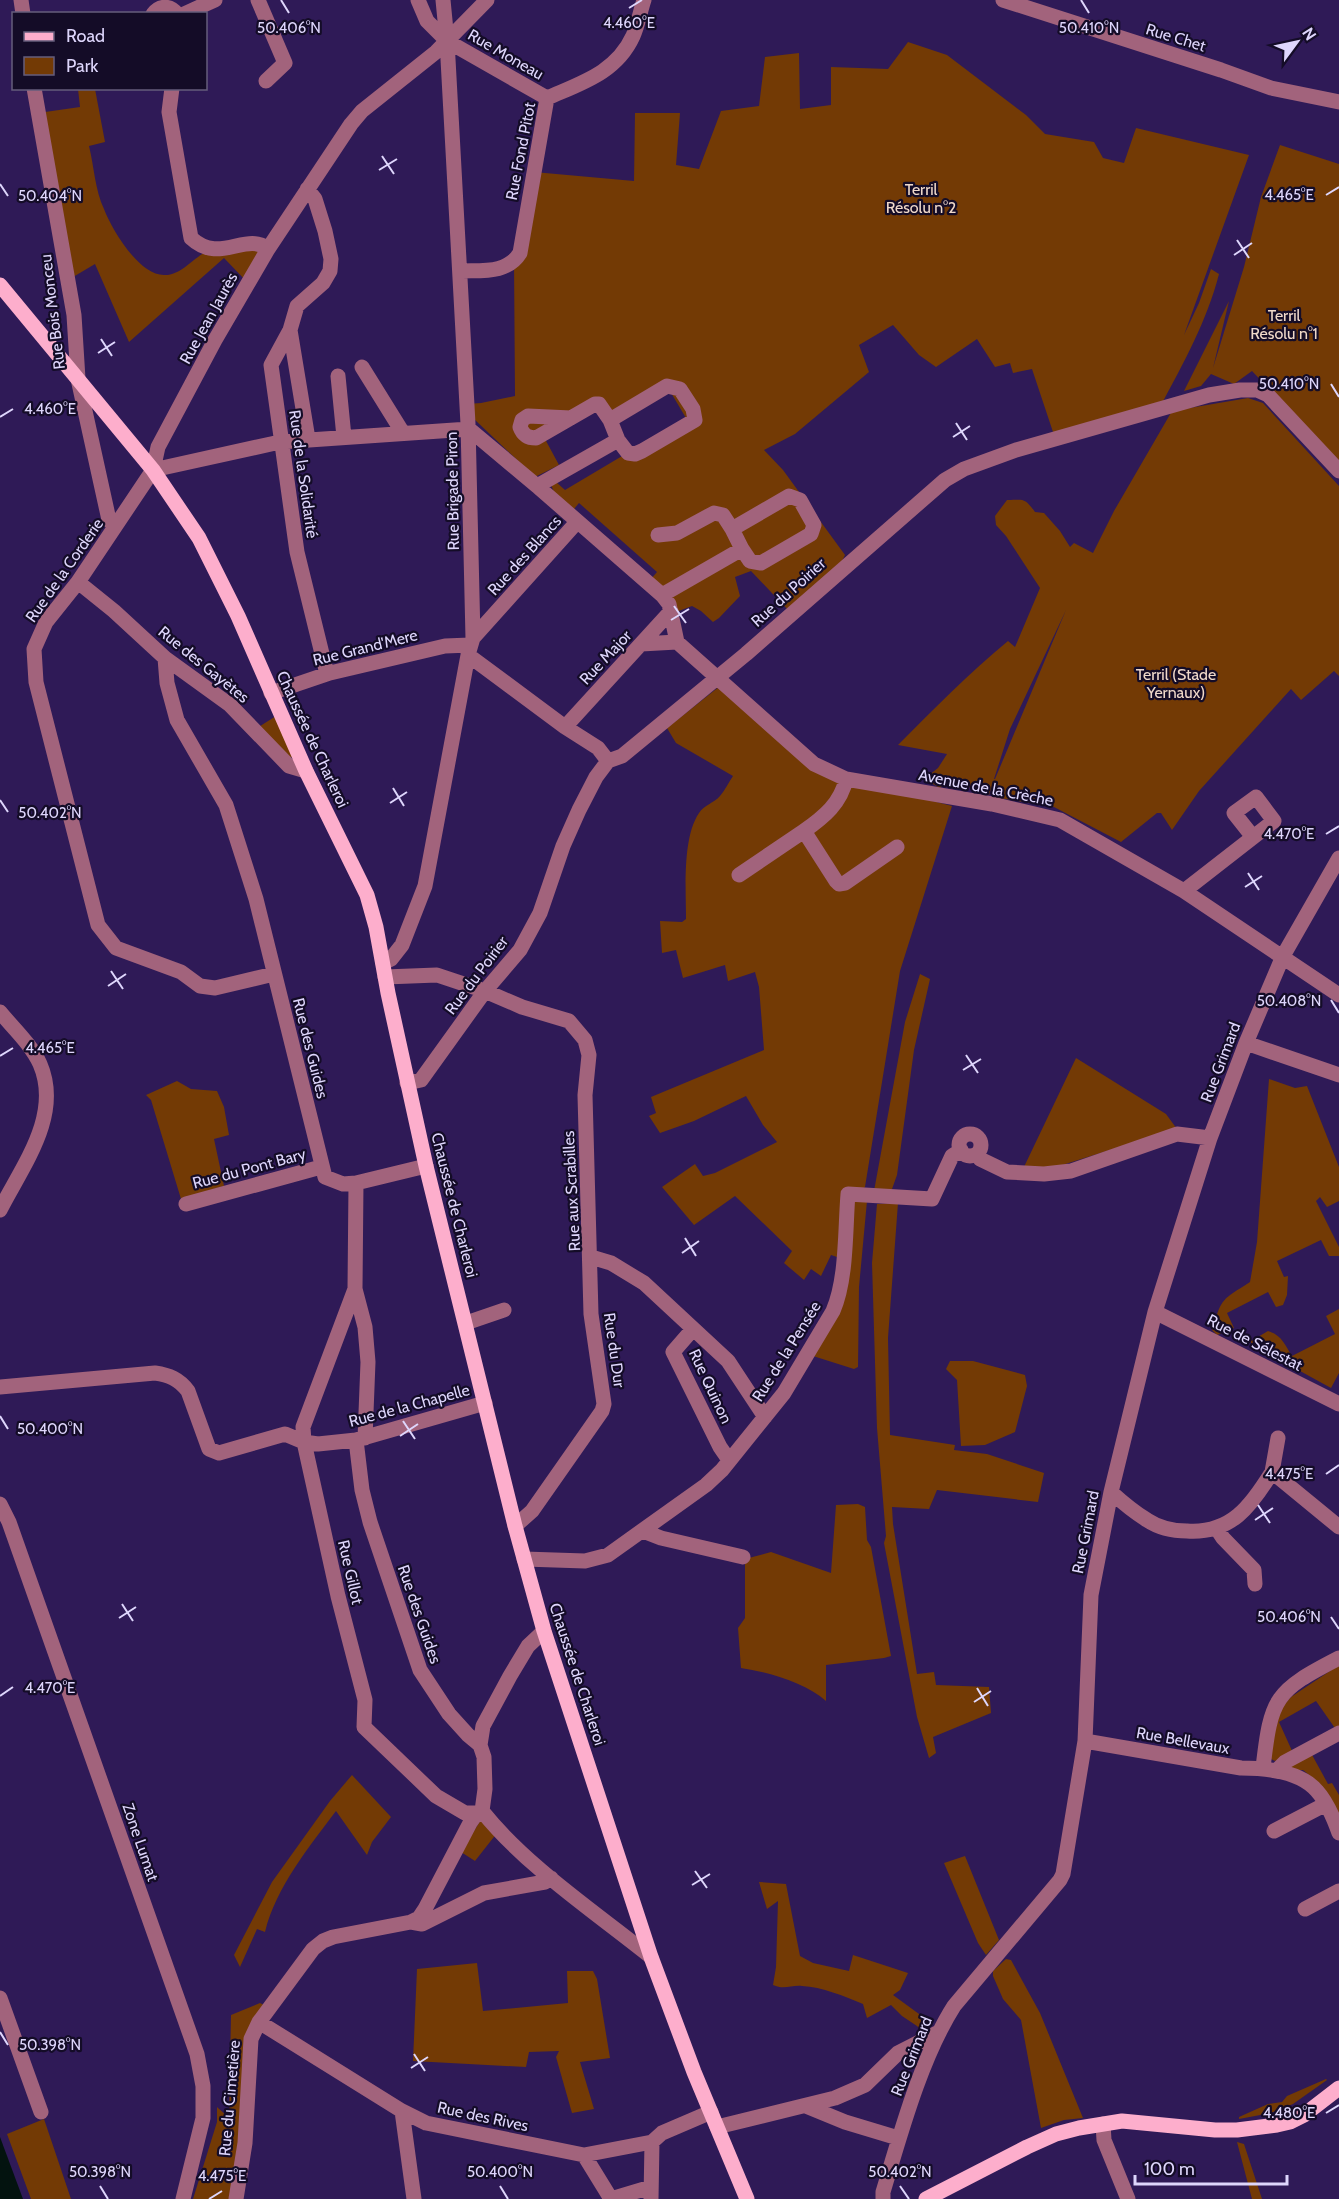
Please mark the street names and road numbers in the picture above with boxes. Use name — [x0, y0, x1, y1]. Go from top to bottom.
street label: Rue Chet — [1144, 19, 1209, 56]
street label: Rue Moneau — [464, 25, 547, 84]
street label: Rue Fond Pitot — [502, 100, 539, 202]
street label: Rue Bois Monceu — [36, 253, 69, 371]
street label: Rue Jean Jaurès — [176, 269, 242, 367]
street label: Rue de la Solidarité — [285, 409, 322, 539]
street label: Rue Brigade Piron — [442, 431, 463, 551]
street label: Rue des Blancs — [484, 511, 565, 599]
street label: Rue de la Corderie — [22, 515, 107, 626]
street label: Rue du Poirier — [747, 553, 830, 631]
street label: Rue des Gayètes — [154, 622, 253, 707]
street label: Rue Grand'Mere — [311, 625, 419, 670]
street label: Rue Major — [575, 626, 636, 688]
street label: Chaussée de Charleroi — [273, 668, 353, 811]
street label: Avenue de la Crèche — [917, 765, 1055, 810]
street label: Rue du Poirier — [441, 932, 513, 1018]
street label: Rue des Guides — [289, 996, 332, 1101]
street label: Rue Grimard — [1197, 1019, 1244, 1105]
street label: Rue aux Scrabilles — [559, 1130, 584, 1252]
street label: Chaussée de Charleroi — [427, 1131, 482, 1280]
street label: Rue du Pont Bary — [190, 1144, 308, 1193]
street label: Rue de la Pensée — [748, 1298, 825, 1405]
street label: Rue de Sélestat — [1204, 1310, 1306, 1375]
street label: Rue du Dur — [600, 1311, 629, 1390]
street label: Rue Quinon — [685, 1346, 736, 1427]
street label: Rue de la Chapelle — [347, 1380, 472, 1431]
street label: Rue Grimard — [1068, 1489, 1103, 1575]
street label: Rue Gillot — [334, 1538, 367, 1607]
street label: Rue des Guides — [394, 1562, 445, 1666]
street label: Chaussée de Charleroi — [546, 1601, 610, 1748]
street label: Rue Bellevaux — [1135, 1723, 1231, 1758]
street label: Zone Lumat — [118, 1801, 163, 1884]
street label: Rue Grimard — [887, 2014, 936, 2099]
street label: Rue du Cimetière — [215, 2039, 244, 2157]
street label: Rue des Rives — [436, 2098, 530, 2135]

